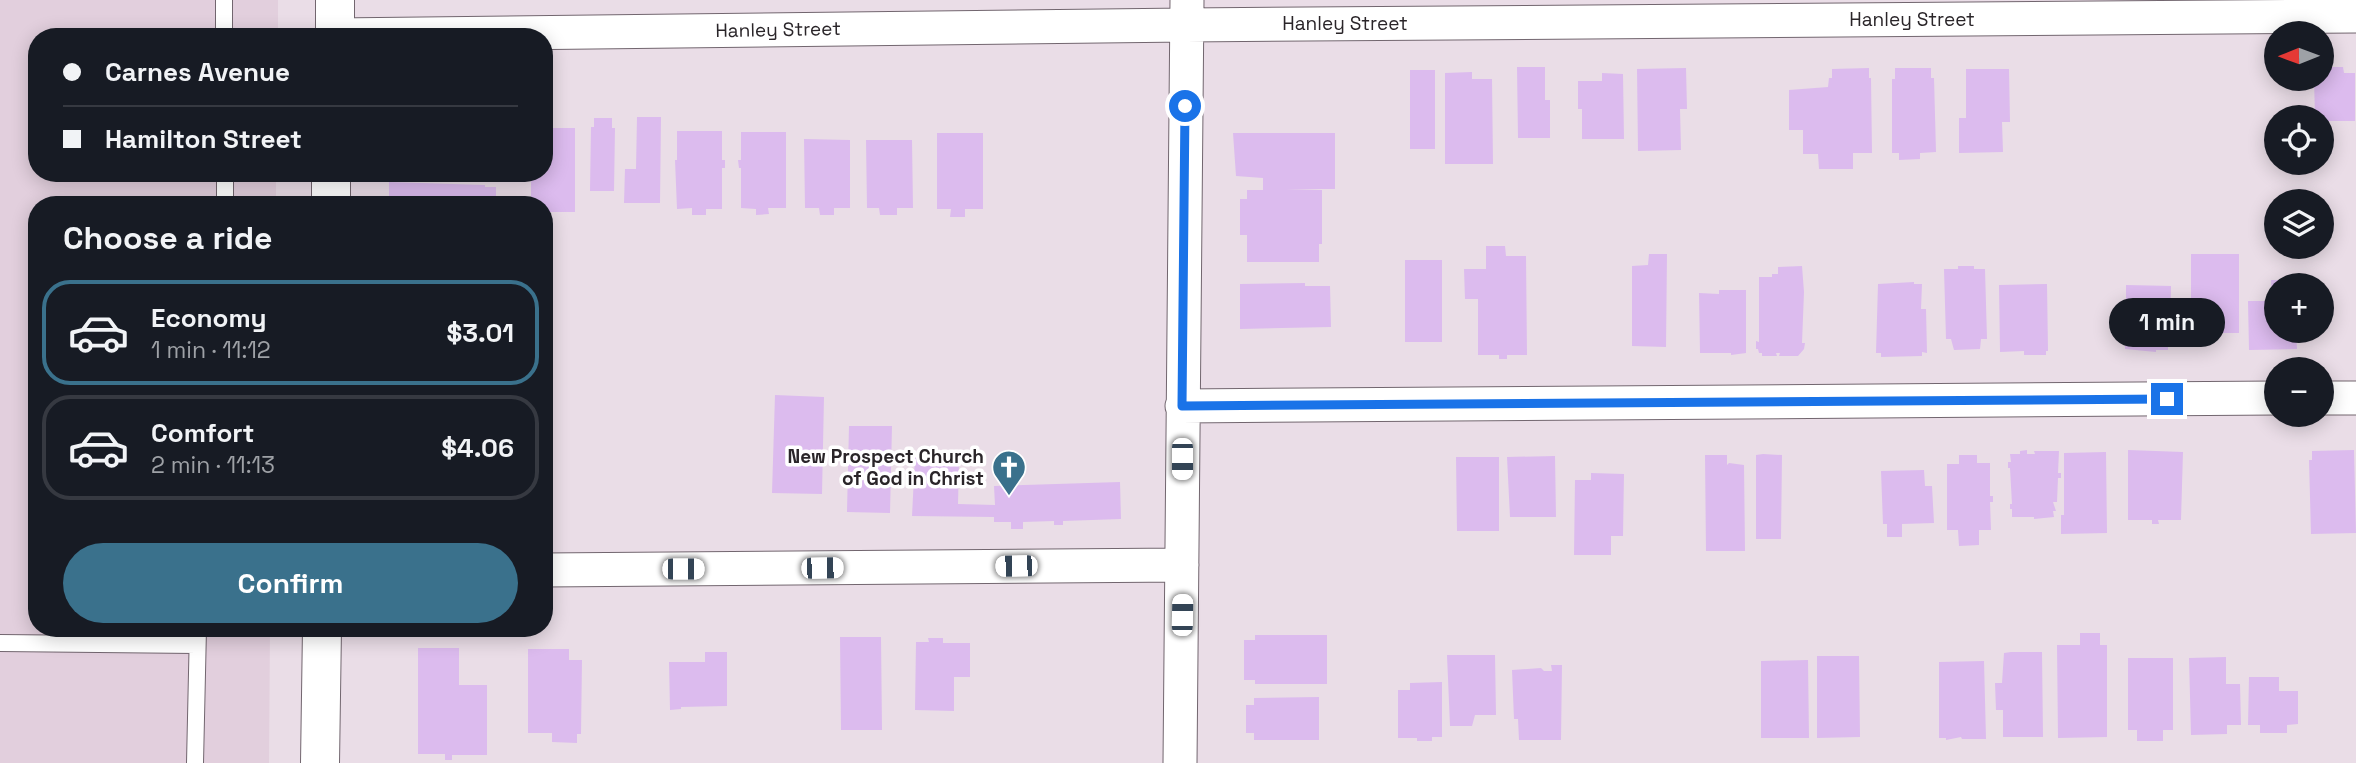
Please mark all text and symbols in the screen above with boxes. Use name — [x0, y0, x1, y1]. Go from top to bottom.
street label: Hanley Street — [1849, 7, 1975, 32]
street label: Hanley Street — [1282, 11, 1408, 36]
street label: Hanley Street — [715, 16, 841, 43]
north arrow — [2264, 21, 2334, 91]
map controls — [2264, 21, 2334, 427]
text: Carnes Avenue — [105, 55, 290, 89]
route start — [1169, 90, 1201, 122]
button: locate — [2264, 105, 2334, 175]
text: Hamilton Street — [105, 122, 302, 156]
button: layers — [2264, 189, 2334, 259]
text: Choose a ride — [63, 218, 273, 258]
button: + — [2264, 273, 2334, 343]
callout: 1 min — [2109, 298, 2225, 346]
icon: car — [67, 301, 130, 364]
text: Economy — [151, 301, 267, 335]
text: 1 min — [2139, 307, 2195, 337]
text: $3.01 — [446, 316, 514, 350]
text: 1 min · 11:12 — [151, 335, 271, 365]
button: − — [2264, 357, 2334, 427]
route end — [2151, 383, 2183, 415]
icon: car — [67, 416, 130, 479]
text: Comfort — [151, 416, 254, 450]
text: $4.06 — [441, 431, 514, 465]
car — [1172, 438, 1193, 480]
place label: New Prospect Church of God in Christ — [787, 444, 984, 491]
church icon: New Prospect Church of God in Christ — [990, 448, 1028, 497]
text: 2 min · 11:13 — [151, 450, 275, 480]
button: Confirm — [63, 543, 518, 623]
car — [995, 555, 1038, 577]
car — [801, 557, 844, 579]
car — [663, 559, 705, 580]
car — [1172, 594, 1193, 636]

